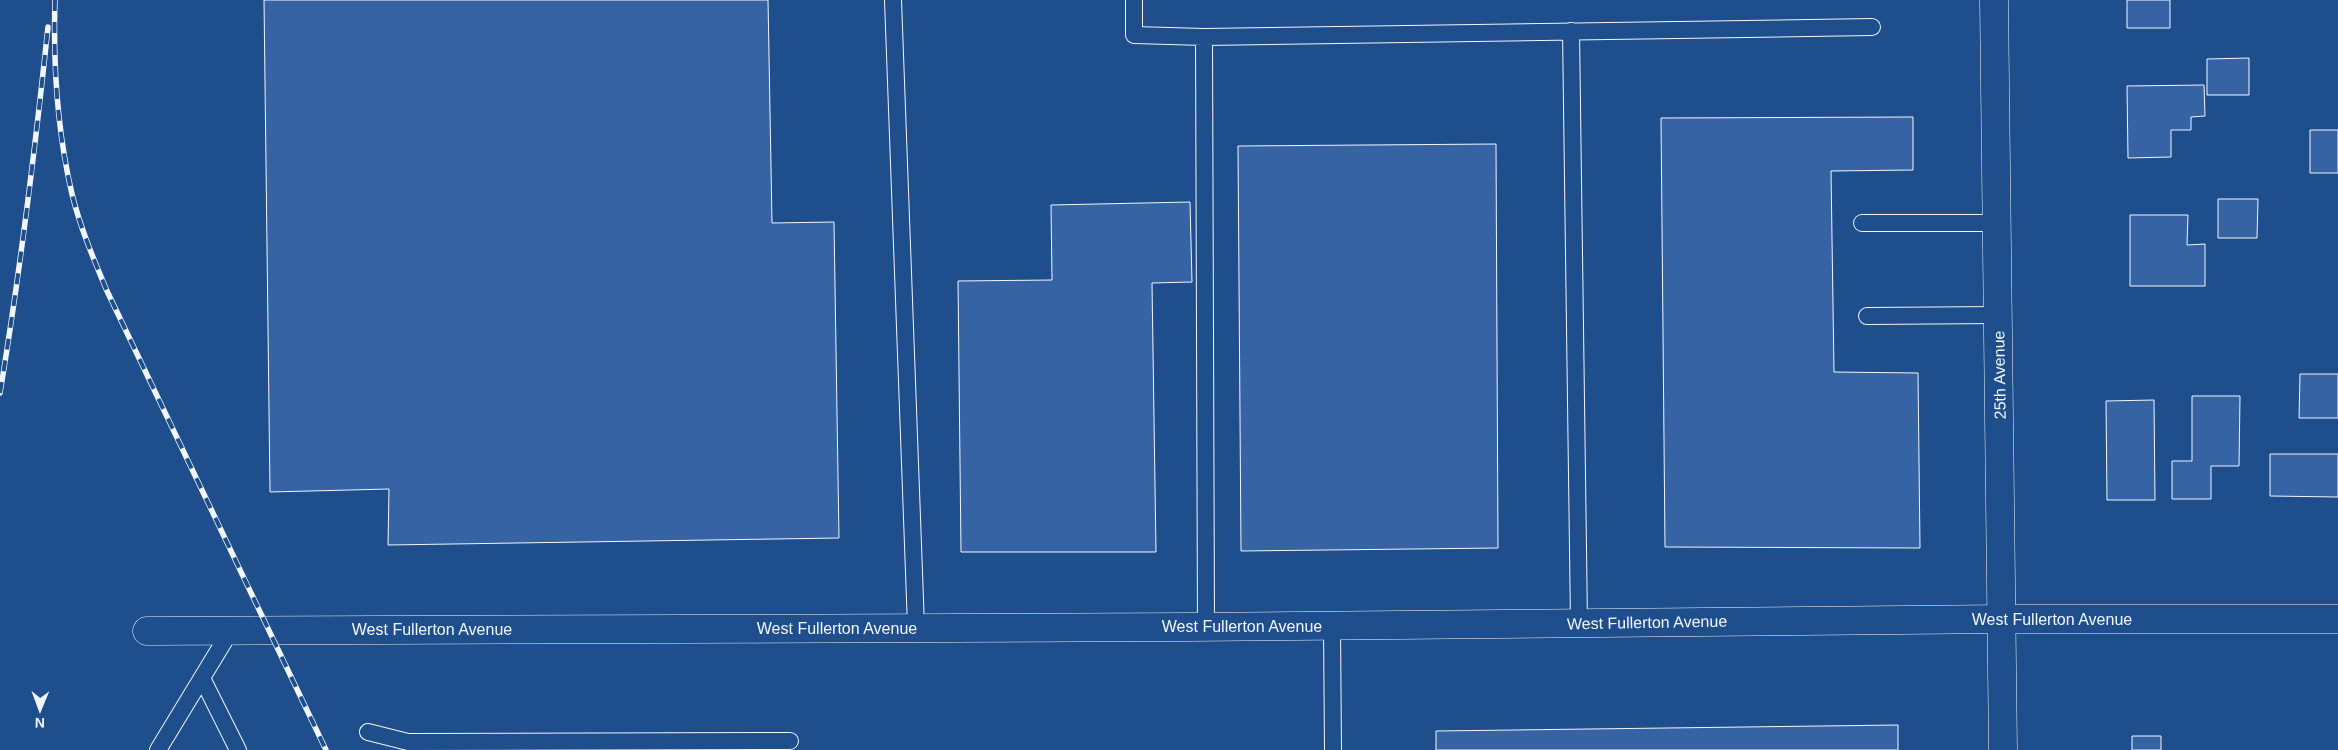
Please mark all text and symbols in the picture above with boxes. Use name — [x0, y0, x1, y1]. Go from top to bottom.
street label: 25th Avenue — [1990, 330, 2009, 419]
street label: West Fullerton Avenue — [1972, 611, 2132, 628]
street label: West Fullerton Avenue — [1567, 613, 1727, 632]
street label: West Fullerton Avenue — [1162, 618, 1322, 635]
street label: West Fullerton Avenue — [757, 620, 917, 637]
street label: West Fullerton Avenue — [352, 621, 512, 638]
north arrow — [15, 685, 65, 735]
text: N — [35, 715, 45, 731]

